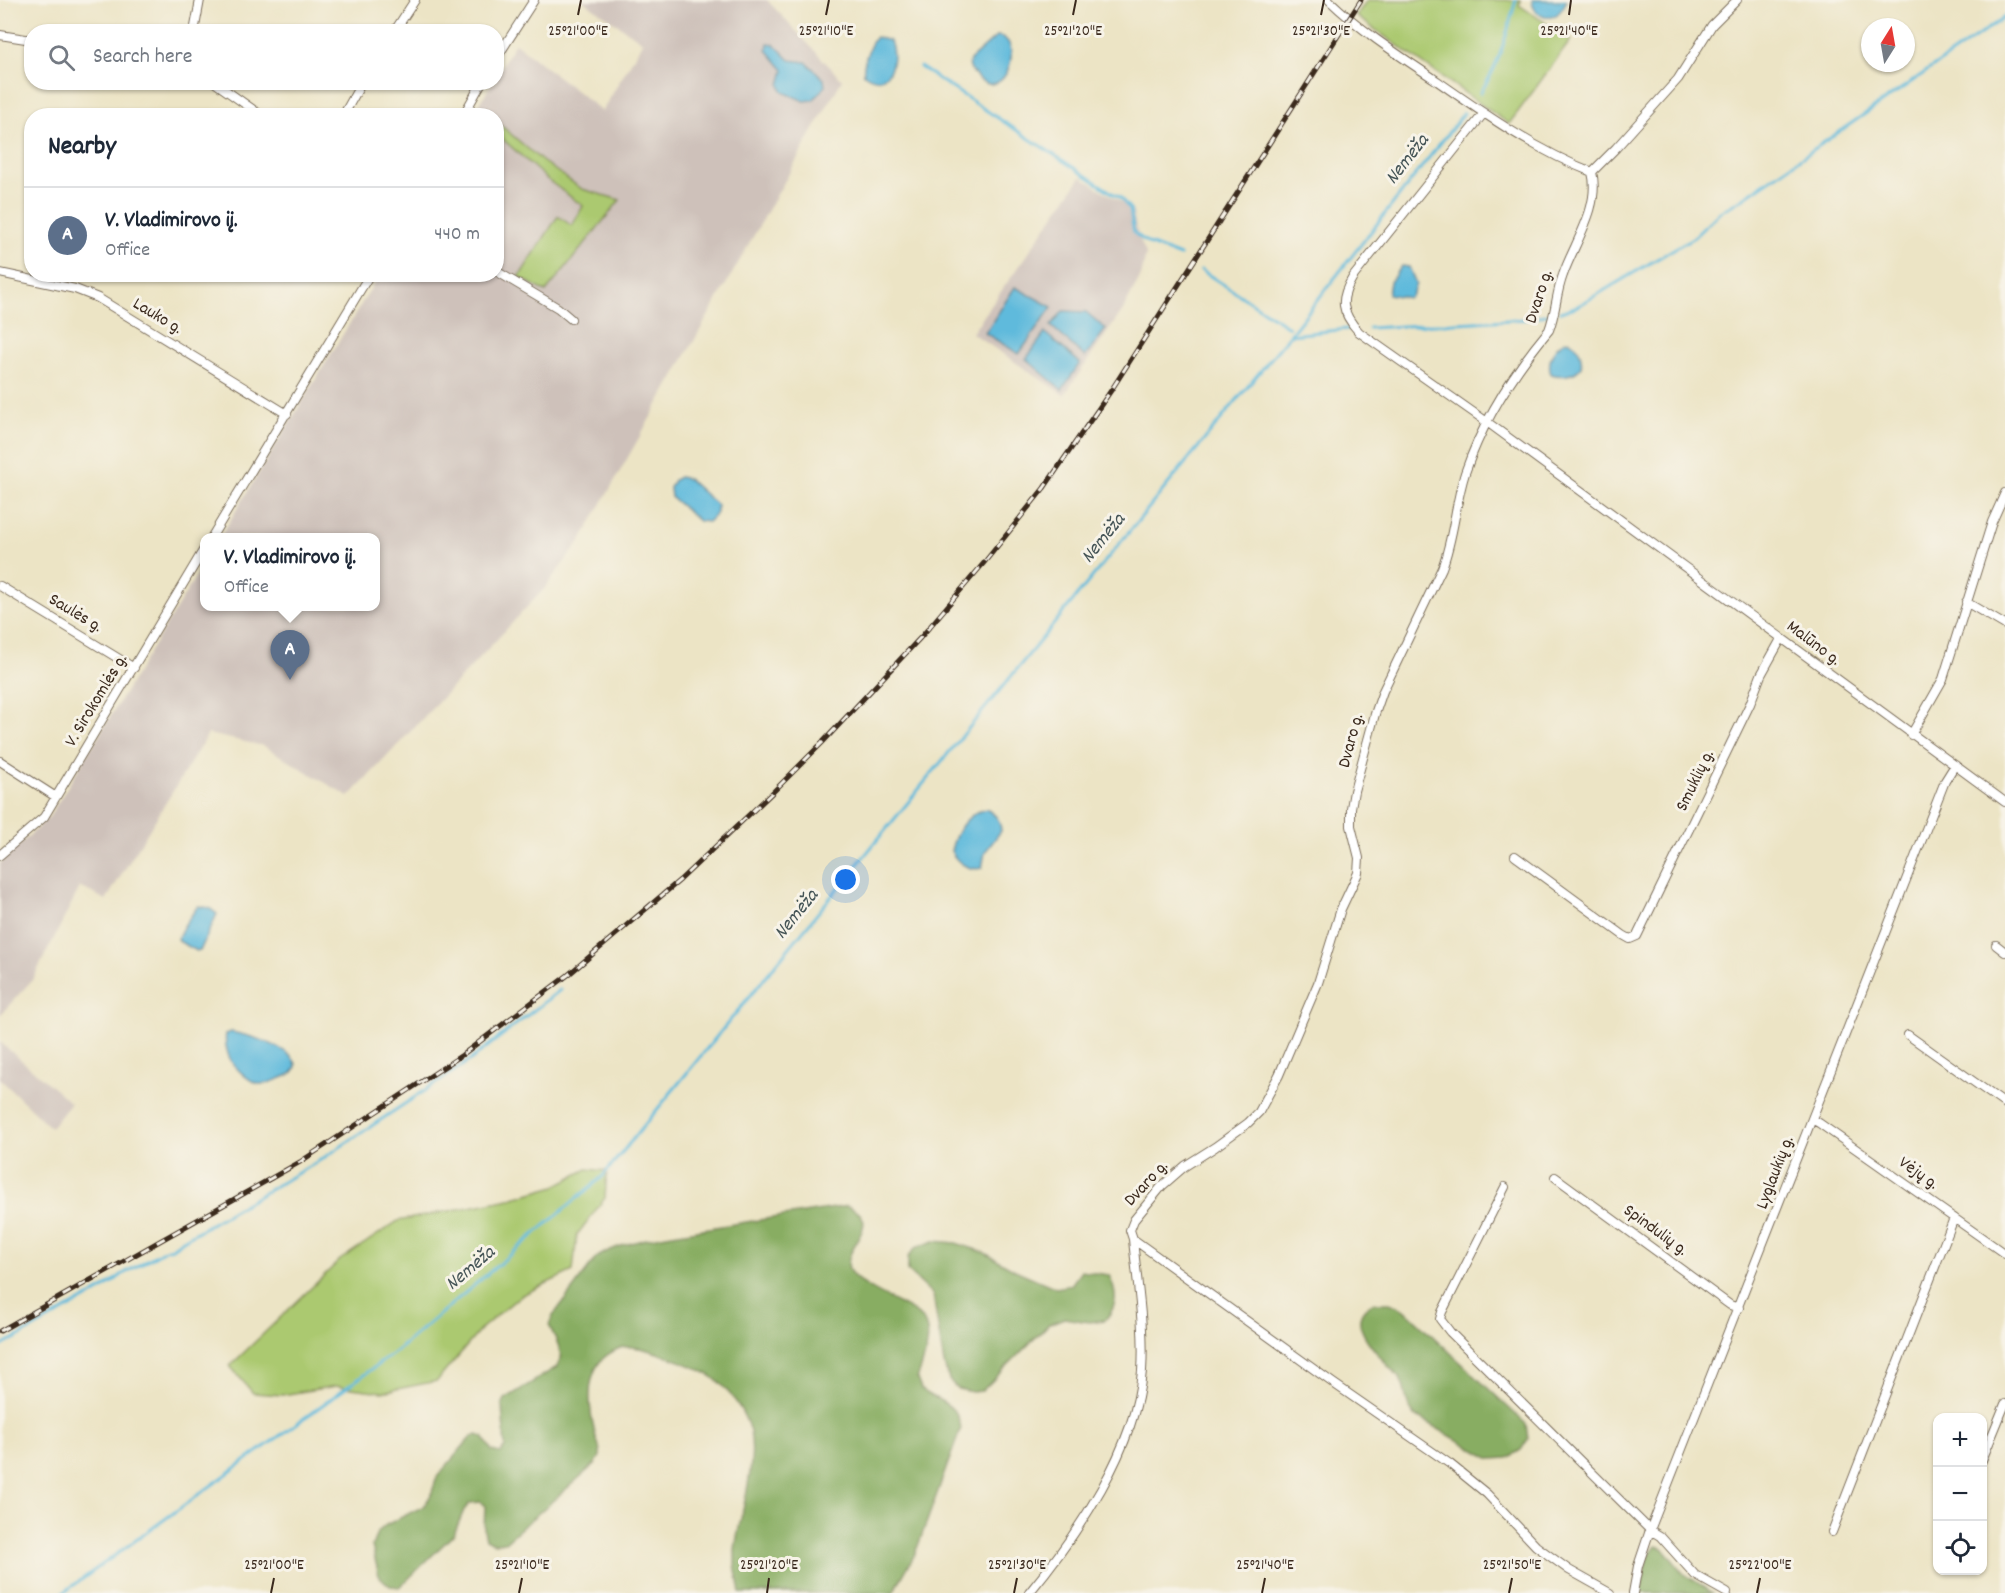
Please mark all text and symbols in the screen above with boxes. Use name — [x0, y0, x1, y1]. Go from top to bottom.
north arrow — [1861, 18, 1915, 72]
text: 25°21'00"E — [548, 21, 608, 43]
text: 25°21'10"E — [799, 21, 854, 43]
text: 25°21'20"E — [1044, 21, 1102, 43]
text: 25°21'30"E — [1292, 21, 1350, 43]
text: 25°21'40"E — [1540, 21, 1598, 43]
search box — [24, 24, 504, 90]
icon: search — [45, 41, 78, 74]
text: Search here — [93, 42, 192, 73]
water label: Nemėža — [1379, 128, 1438, 191]
text: Nearby — [48, 129, 116, 166]
text: V. Vladimirovo iį. — [105, 206, 238, 237]
text: A — [62, 221, 73, 249]
text: 440 m — [434, 221, 480, 249]
text: Office — [105, 237, 150, 265]
street label: Dvaro g. — [1520, 267, 1560, 327]
street label: Lauko g. — [127, 292, 187, 342]
water label: Nemėža — [1075, 507, 1134, 570]
popup — [200, 533, 380, 611]
text: V. Vladimirovo iį. — [224, 543, 356, 574]
text: Office — [224, 574, 269, 602]
street label: Saulės g. — [43, 588, 107, 640]
street label: Malūno g. — [1781, 615, 1845, 673]
pin: A — [270, 630, 310, 680]
street label: V. Sirokomlės g. — [59, 650, 135, 752]
street label: Dvaro g. — [1333, 711, 1371, 771]
street label: Smuklių g. — [1670, 746, 1722, 816]
your location — [831, 865, 860, 894]
water label: Nemėža — [768, 883, 827, 946]
street label: Lyglaukių g. — [1751, 1133, 1801, 1213]
street label: Vėjų g. — [1893, 1151, 1943, 1197]
street label: Dvaro g. — [1119, 1155, 1175, 1213]
street label: Spindulių g. — [1618, 1199, 1692, 1263]
water label: Nemėža — [440, 1239, 503, 1298]
map controls — [1933, 1413, 1987, 1575]
button: + — [1933, 1413, 1987, 1467]
button: − — [1933, 1467, 1987, 1521]
button: locate — [1933, 1521, 1987, 1575]
text: 25°21'00"E — [244, 1555, 304, 1577]
text: 25°21'10"E — [495, 1555, 550, 1577]
text: 25°21'20"E — [740, 1555, 798, 1577]
text: 25°21'30"E — [988, 1555, 1046, 1577]
text: 25°21'40"E — [1236, 1555, 1294, 1577]
text: 25°21'50"E — [1483, 1555, 1541, 1577]
text: 25°22'00"E — [1729, 1555, 1792, 1577]

